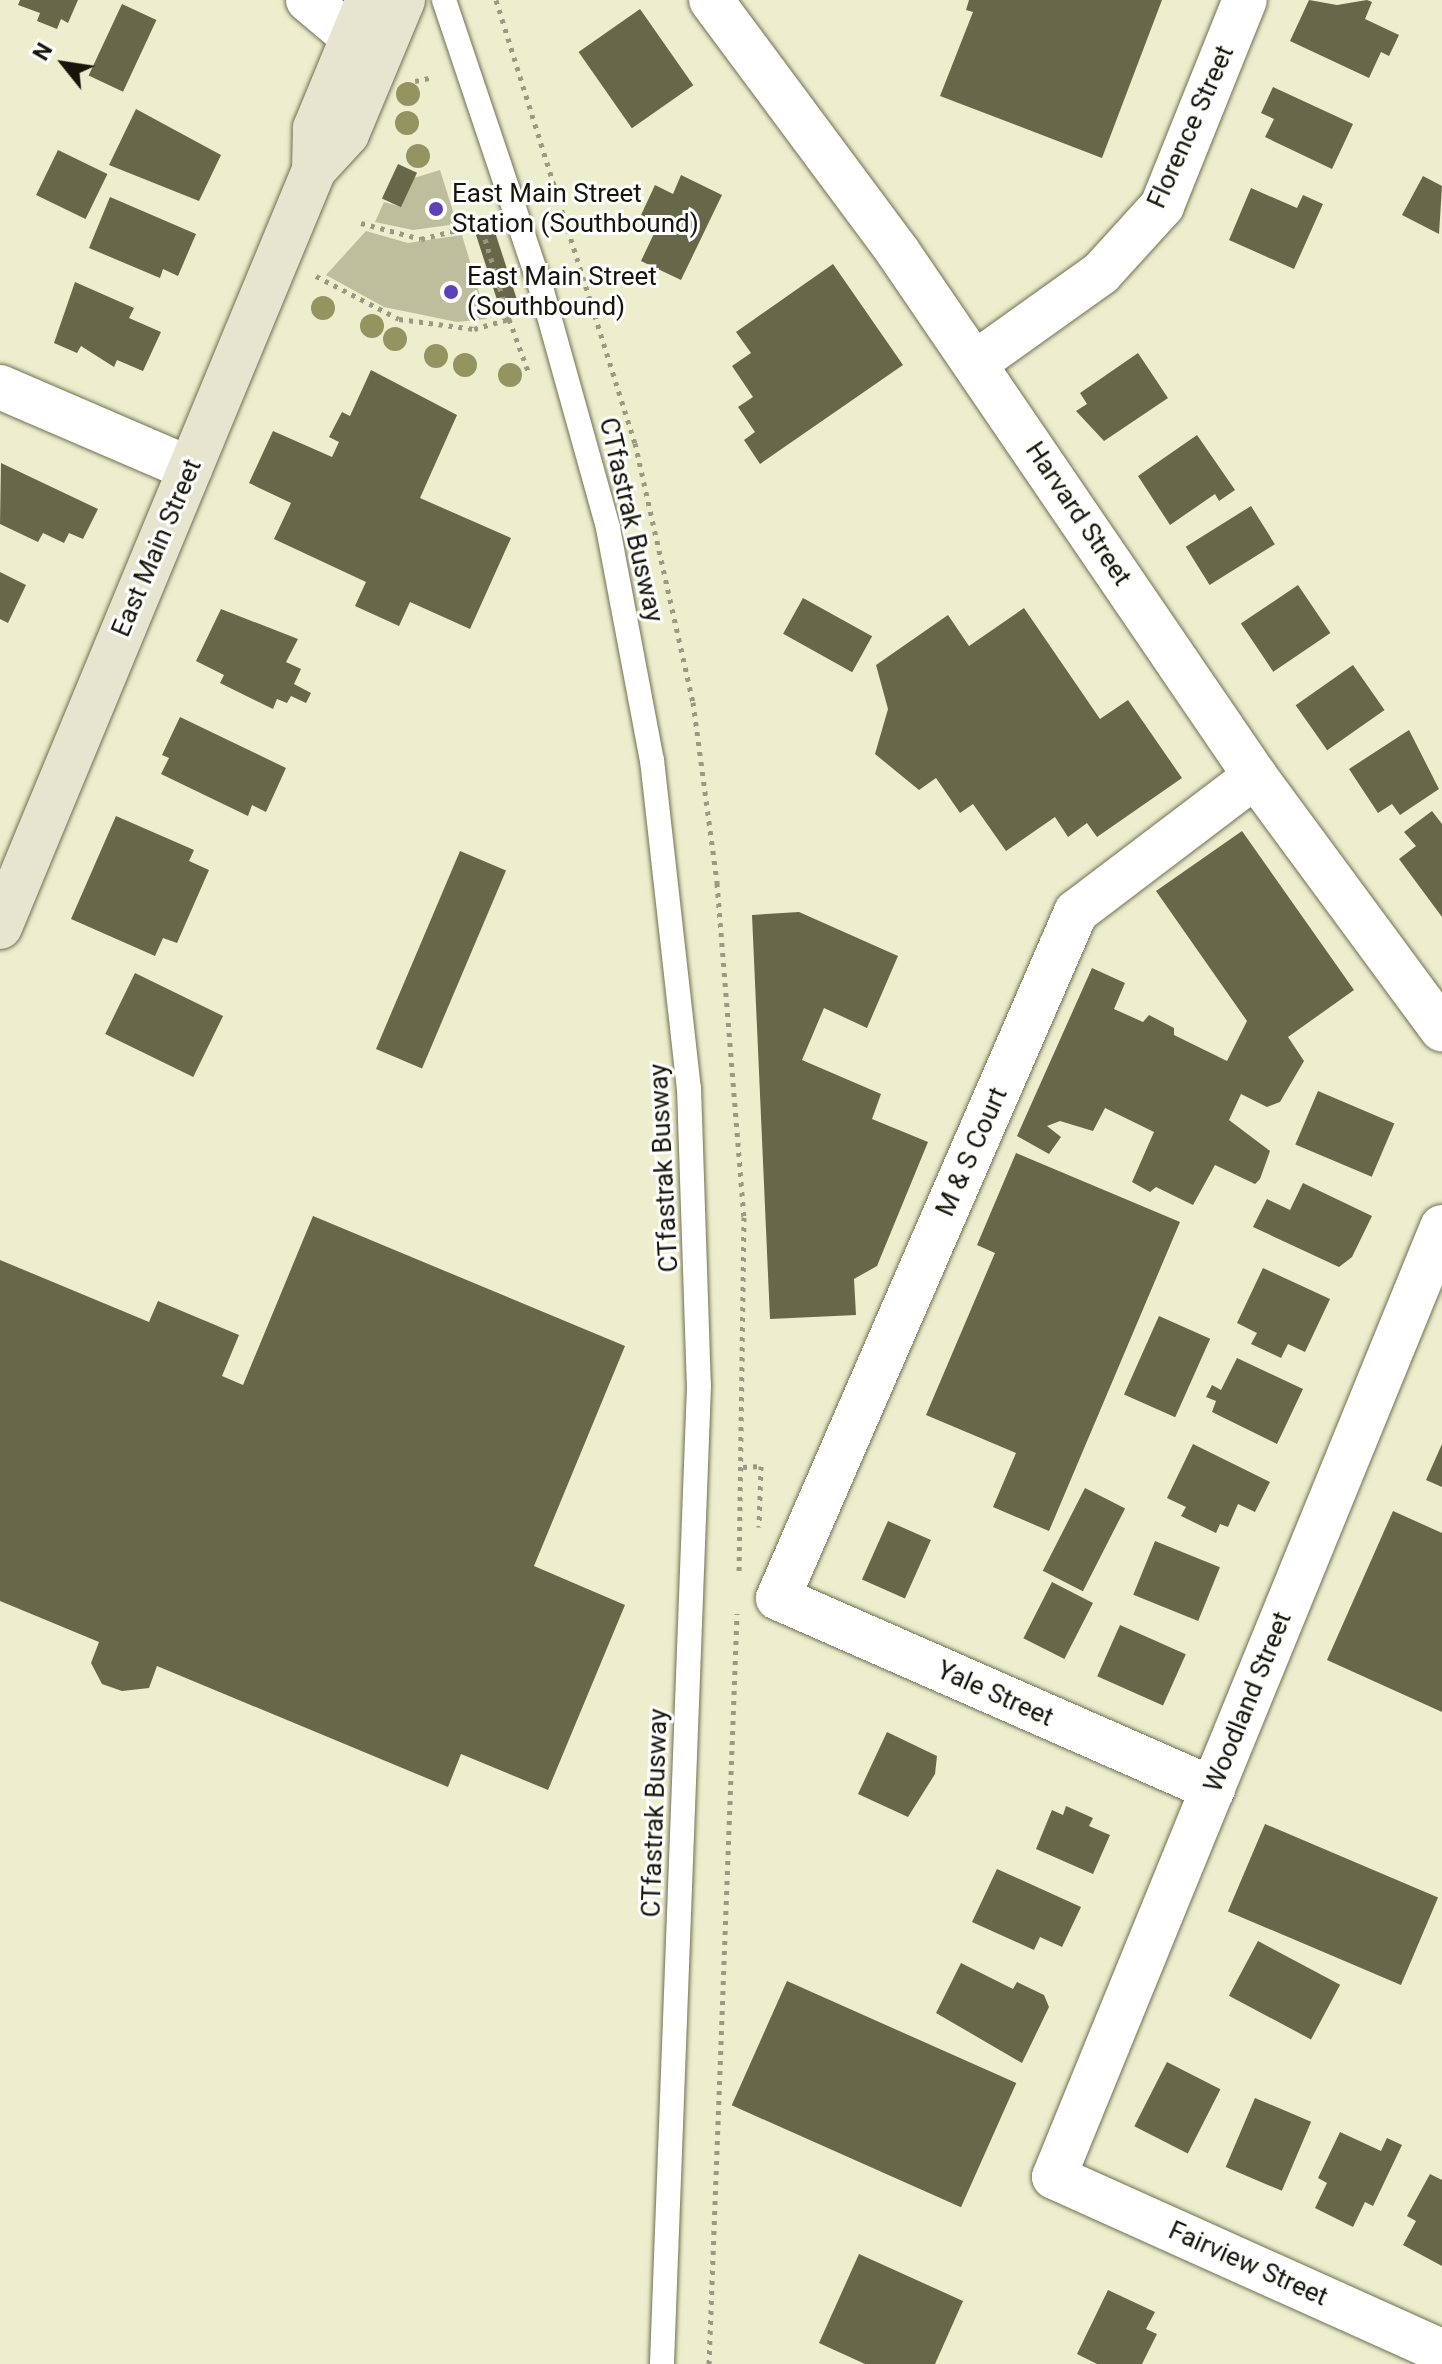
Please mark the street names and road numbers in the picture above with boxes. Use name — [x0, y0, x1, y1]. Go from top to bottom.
street label: Florence Street — [1141, 41, 1241, 213]
street label: CTfastrak Busway — [592, 415, 670, 625]
street label: Harvard Street — [1019, 436, 1137, 592]
street label: East Main Street — [106, 455, 208, 641]
street label: CTfastrak Busway — [643, 1063, 685, 1273]
street label: M & S Court — [930, 1083, 1014, 1221]
street label: Woodland Street — [1198, 1607, 1298, 1797]
street label: Yale Street — [932, 1655, 1058, 1733]
street label: CTfastrak Busway — [636, 1708, 674, 1918]
street label: Fairview Street — [1164, 2215, 1332, 2313]

